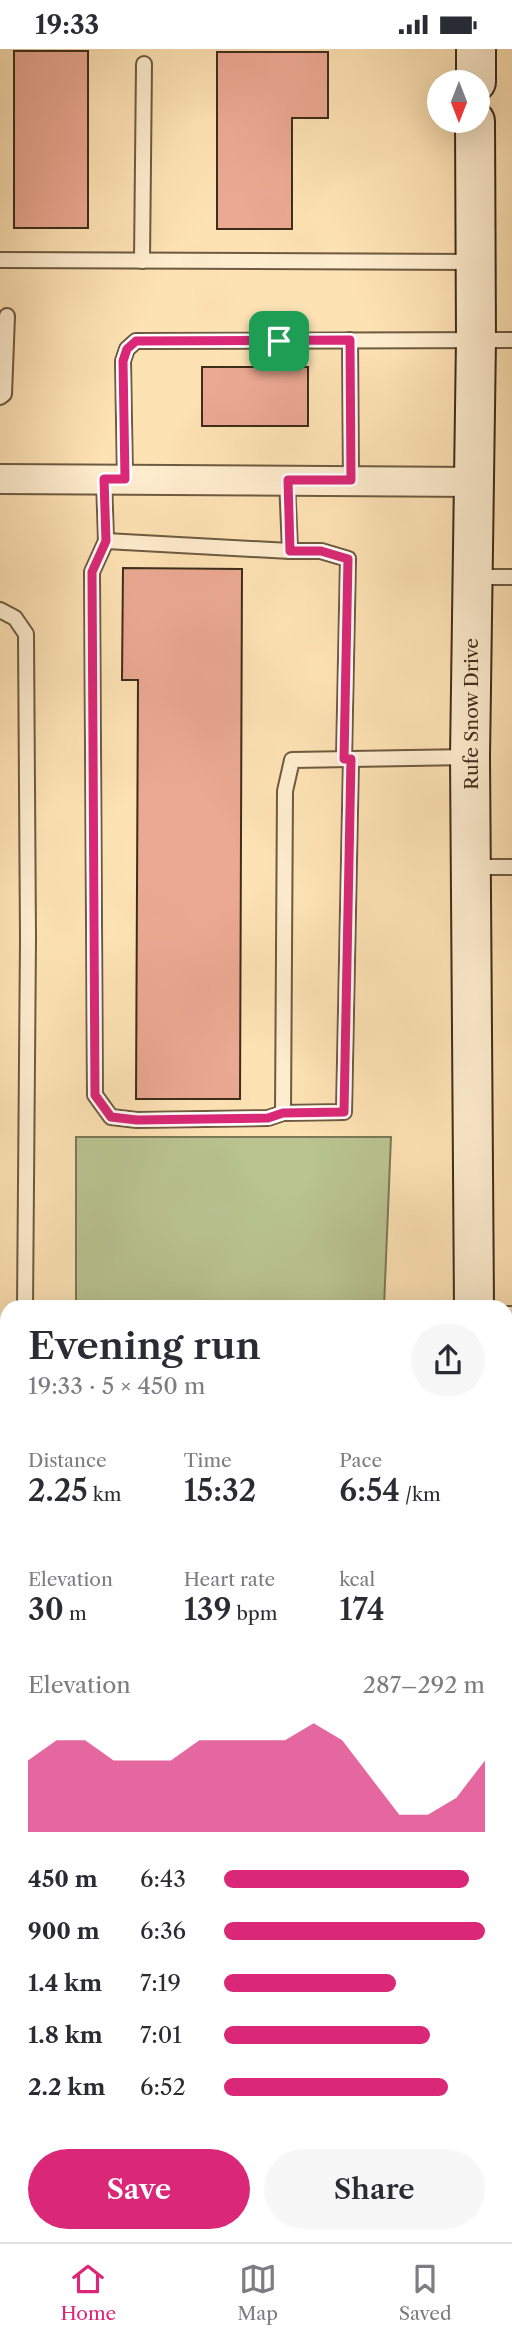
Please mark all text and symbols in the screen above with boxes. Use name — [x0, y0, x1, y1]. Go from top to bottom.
text: 19:33 — [35, 9, 99, 41]
north arrow — [427, 70, 490, 133]
map controls — [427, 70, 490, 133]
pin — [249, 311, 309, 371]
icon: arrive — [260, 322, 298, 360]
street label: Rufe Snow Drive — [460, 638, 483, 790]
text: Evening run — [28, 1322, 261, 1369]
button: share — [411, 1323, 485, 1397]
text: 19:33 · 5 × 450 m — [28, 1372, 205, 1400]
text: Distance — [28, 1449, 107, 1472]
text: Time — [184, 1449, 232, 1472]
text: Pace — [339, 1449, 382, 1472]
text: 2.25 — [28, 1472, 88, 1509]
text: 15:32 — [184, 1472, 256, 1509]
text: 6:54 — [339, 1472, 400, 1509]
text: km — [88, 1483, 122, 1506]
text: /km — [400, 1483, 441, 1506]
text: Elevation — [28, 1568, 113, 1591]
text: Heart rate — [184, 1568, 275, 1591]
text: kcal — [339, 1568, 375, 1591]
text: 30 — [28, 1591, 64, 1628]
text: 139 — [184, 1591, 231, 1628]
text: 174 — [339, 1591, 385, 1628]
text: m — [64, 1602, 87, 1625]
text: bpm — [231, 1602, 277, 1625]
text: Elevation — [28, 1671, 131, 1699]
text: 287–292 m — [363, 1671, 485, 1699]
text: 450 m — [28, 1865, 98, 1893]
text: 6:43 — [140, 1865, 186, 1893]
text: 900 m — [28, 1917, 100, 1945]
text: 6:36 — [140, 1917, 186, 1945]
text: 1.4 km — [28, 1969, 102, 1997]
text: 7:19 — [140, 1969, 181, 1997]
text: 1.8 km — [28, 2021, 103, 2049]
text: 7:01 — [140, 2021, 182, 2049]
text: 2.2 km — [28, 2073, 105, 2101]
text: 6:52 — [140, 2073, 186, 2101]
button: Save — [28, 2149, 250, 2229]
button: Share — [264, 2149, 485, 2229]
tab: Home — [60, 2260, 116, 2325]
tab: Map — [237, 2260, 278, 2325]
tab: Saved — [399, 2260, 452, 2325]

